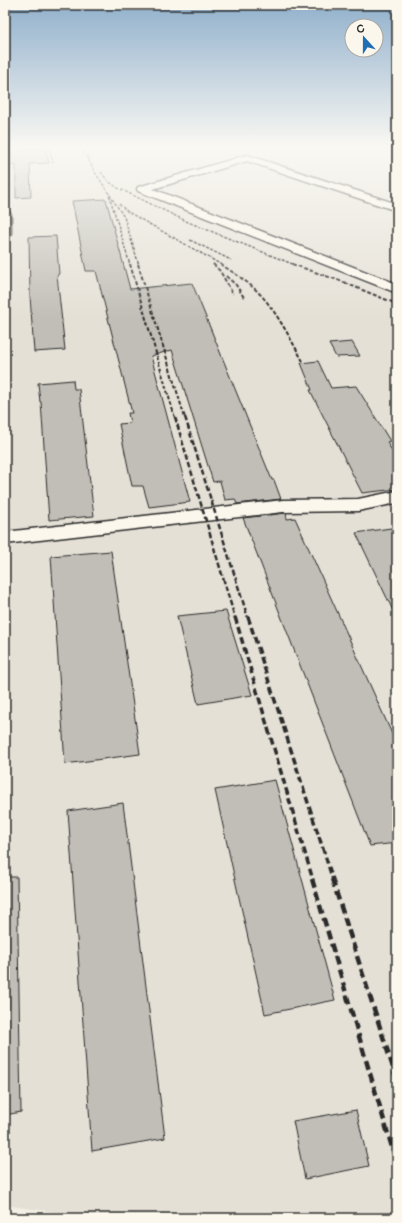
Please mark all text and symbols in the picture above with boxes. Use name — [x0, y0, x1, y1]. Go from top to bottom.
north arrow — [344, 18, 384, 58]
text: С — [355, 22, 367, 37]

